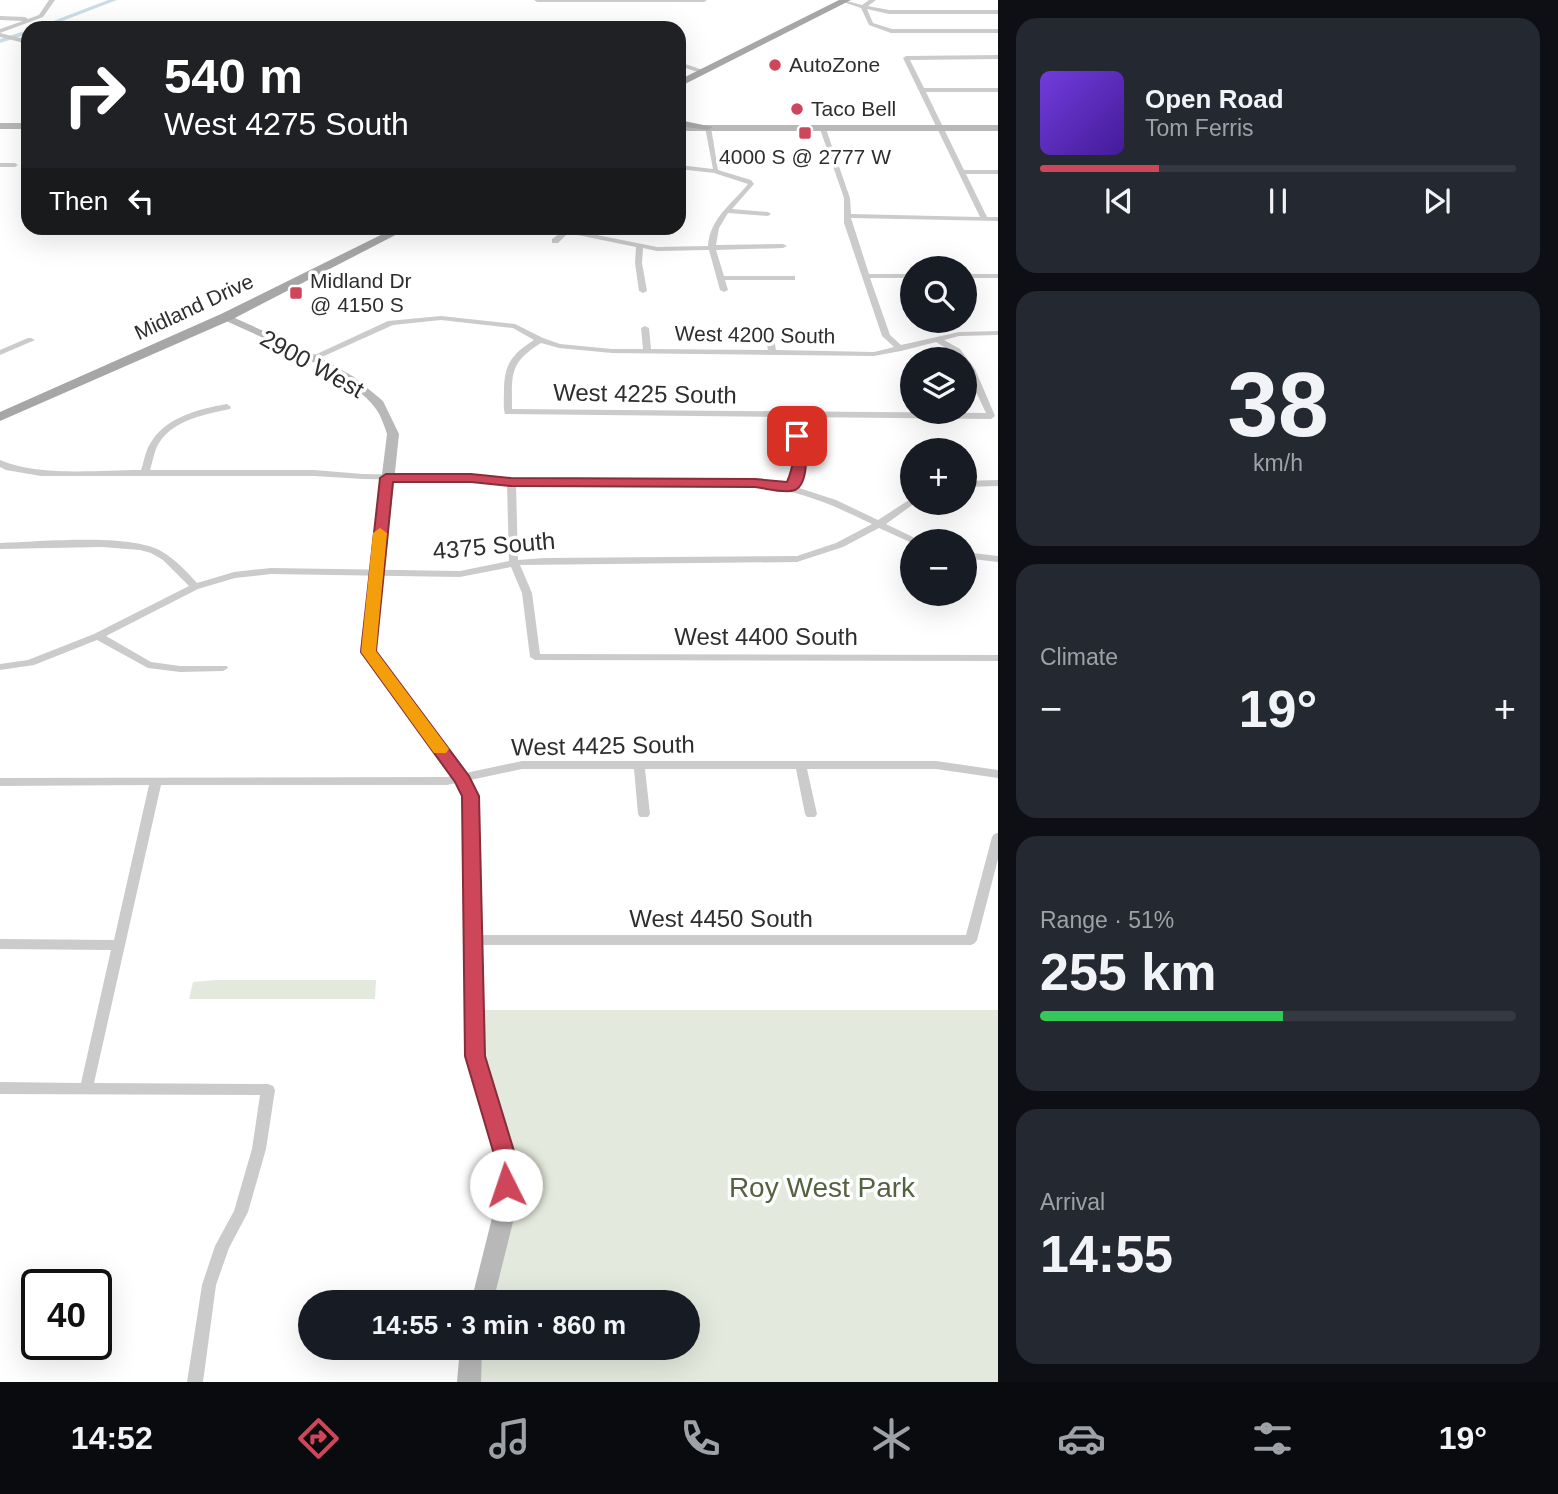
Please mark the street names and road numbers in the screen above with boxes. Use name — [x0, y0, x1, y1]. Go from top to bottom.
street label: Midland Drive — [131, 269, 257, 344]
street label: West 4200 South — [674, 322, 836, 347]
street label: 2900 West — [256, 324, 369, 403]
street label: West 4225 South — [553, 378, 737, 409]
street label: 4375 South — [432, 527, 556, 564]
street label: West 4400 South — [674, 623, 858, 650]
street label: West 4425 South — [511, 730, 695, 761]
street label: West 4450 South — [629, 905, 813, 932]

